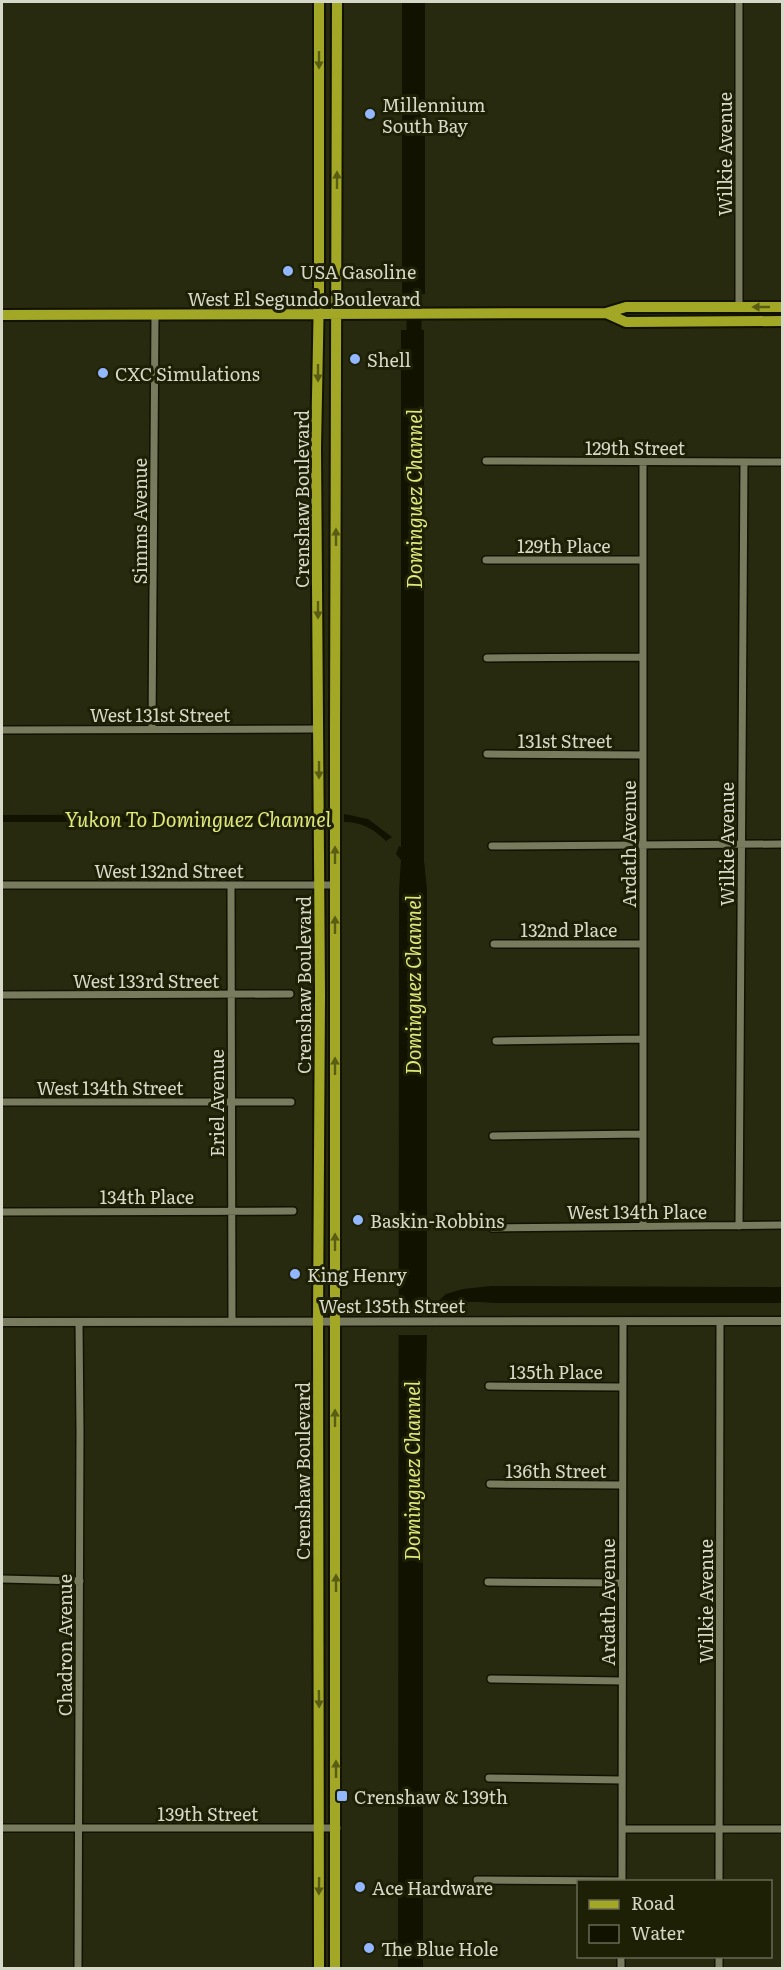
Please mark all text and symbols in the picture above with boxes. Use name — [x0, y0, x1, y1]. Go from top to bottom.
one-way arrow — [314, 50, 324, 69]
place label: Millennium South Bay — [382, 91, 485, 139]
street label: Wilkie Avenue — [711, 92, 738, 216]
marker: Millennium South Bay — [363, 107, 377, 121]
one-way arrow — [332, 171, 342, 190]
place label: USA Gasoline — [300, 258, 416, 285]
marker: USA Gasoline — [281, 264, 295, 278]
street label: West El Segundo Boulevard — [187, 285, 421, 312]
one-way arrow — [751, 302, 770, 312]
place label: Shell — [367, 346, 411, 373]
marker: Shell — [348, 352, 362, 366]
place label: CXC Simulations — [115, 360, 260, 387]
one-way arrow — [313, 364, 323, 383]
marker: CXC Simulations — [96, 366, 110, 380]
water label: Dominguez Channel — [398, 409, 428, 589]
street label: Crenshaw Boulevard — [288, 410, 315, 588]
street label: 129th Street — [585, 434, 686, 461]
street label: Simms Avenue — [126, 458, 153, 584]
one-way arrow — [331, 527, 340, 546]
street label: 129th Place — [517, 532, 611, 559]
one-way arrow — [313, 601, 323, 620]
street label: West 131st Street — [90, 701, 231, 728]
street label: 131st Street — [518, 727, 613, 754]
one-way arrow — [314, 761, 324, 780]
street label: Ardath Avenue — [615, 780, 642, 908]
street label: Wilkie Avenue — [713, 782, 740, 906]
water label: Yukon To Dominguez Channel — [65, 803, 332, 833]
one-way arrow — [330, 845, 340, 864]
street label: West 132nd Street — [94, 857, 244, 884]
water label: Dominguez Channel — [397, 895, 427, 1075]
street label: Crenshaw Boulevard — [290, 896, 317, 1074]
one-way arrow — [330, 916, 340, 935]
street label: 132nd Place — [521, 916, 617, 943]
street label: West 133rd Street — [73, 967, 220, 994]
street label: Eriel Avenue — [203, 1049, 230, 1157]
one-way arrow — [330, 1057, 340, 1076]
street label: West 134th Street — [36, 1074, 184, 1101]
street label: 134th Place — [100, 1183, 194, 1210]
street label: West 134th Place — [567, 1198, 707, 1225]
place label: Baskin-Robbins — [370, 1207, 504, 1234]
marker: Baskin-Robbins — [351, 1213, 365, 1227]
one-way arrow — [330, 1233, 340, 1252]
place label: King Henry — [307, 1261, 407, 1288]
marker: King Henry — [288, 1267, 302, 1281]
street label: West 135th Street — [319, 1292, 466, 1319]
street label: 135th Place — [509, 1358, 603, 1385]
water label: Dominguez Channel — [396, 1381, 426, 1561]
street label: Crenshaw Boulevard — [289, 1382, 316, 1560]
one-way arrow — [330, 1409, 340, 1428]
street label: 136th Street — [505, 1457, 607, 1484]
street label: Ardath Avenue — [594, 1538, 621, 1666]
street label: Wilkie Avenue — [692, 1539, 719, 1663]
one-way arrow — [331, 1573, 341, 1592]
street label: Chadron Avenue — [51, 1574, 78, 1716]
one-way arrow — [314, 1689, 324, 1708]
one-way arrow — [331, 1760, 341, 1779]
place label: Crenshaw & 139th — [354, 1783, 508, 1810]
marker: Crenshaw & 139th — [335, 1789, 349, 1803]
street label: 139th Street — [158, 1800, 259, 1827]
place label: Ace Hardware — [372, 1874, 493, 1901]
one-way arrow — [314, 1877, 324, 1896]
marker: Ace Hardware — [353, 1880, 367, 1894]
legend — [577, 1880, 772, 1958]
text: Road — [631, 1889, 675, 1916]
text: Water — [631, 1919, 685, 1946]
place label: The Blue Hole — [381, 1935, 498, 1962]
marker: The Blue Hole — [362, 1941, 376, 1955]

